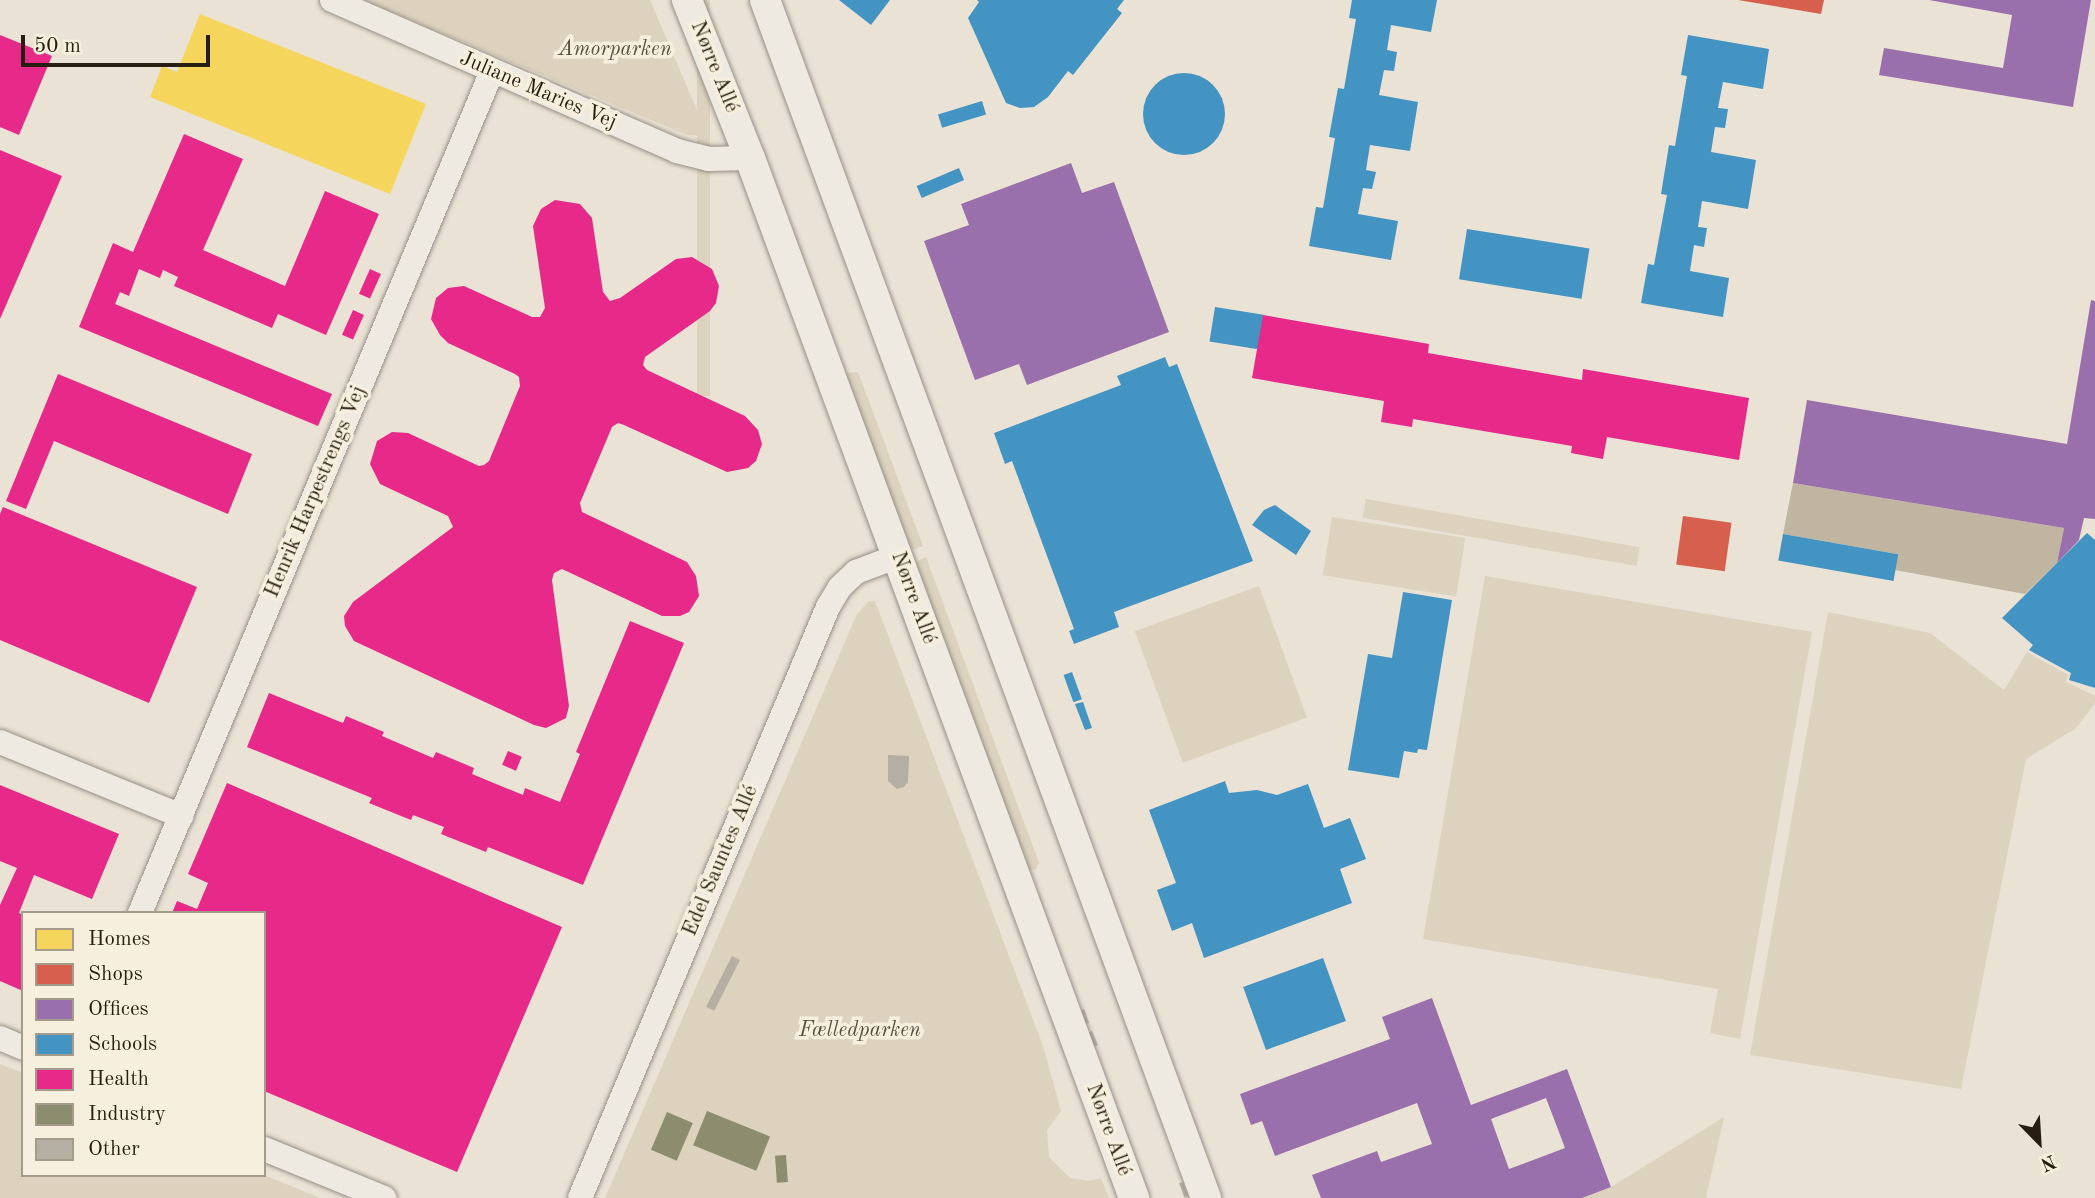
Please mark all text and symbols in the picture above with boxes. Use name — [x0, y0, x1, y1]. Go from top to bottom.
street label: Nørre Allé — [684, 18, 744, 116]
scale bar — [24, 21, 214, 65]
text: 50 m — [34, 36, 81, 57]
park label: Amorparken — [558, 37, 672, 63]
street label: Juliane Maries Vej — [455, 46, 621, 136]
street label: Henrik Harpestrengs Vej — [260, 382, 372, 602]
street label: Nørre Allé — [885, 548, 941, 648]
street label: Edel Sauntes Allé — [678, 782, 764, 940]
legend — [21, 911, 266, 1177]
text: Homes — [88, 929, 150, 950]
text: Shops — [88, 964, 143, 985]
text: Offices — [88, 999, 149, 1020]
park label: Fælledparken — [799, 1018, 921, 1044]
text: Schools — [88, 1034, 157, 1055]
text: Health — [88, 1069, 149, 1090]
street label: Nørre Allé — [1080, 1080, 1136, 1180]
text: Industry — [88, 1104, 166, 1125]
north arrow — [2004, 1107, 2074, 1177]
text: Other — [88, 1139, 140, 1160]
text: N — [2037, 1150, 2058, 1173]

